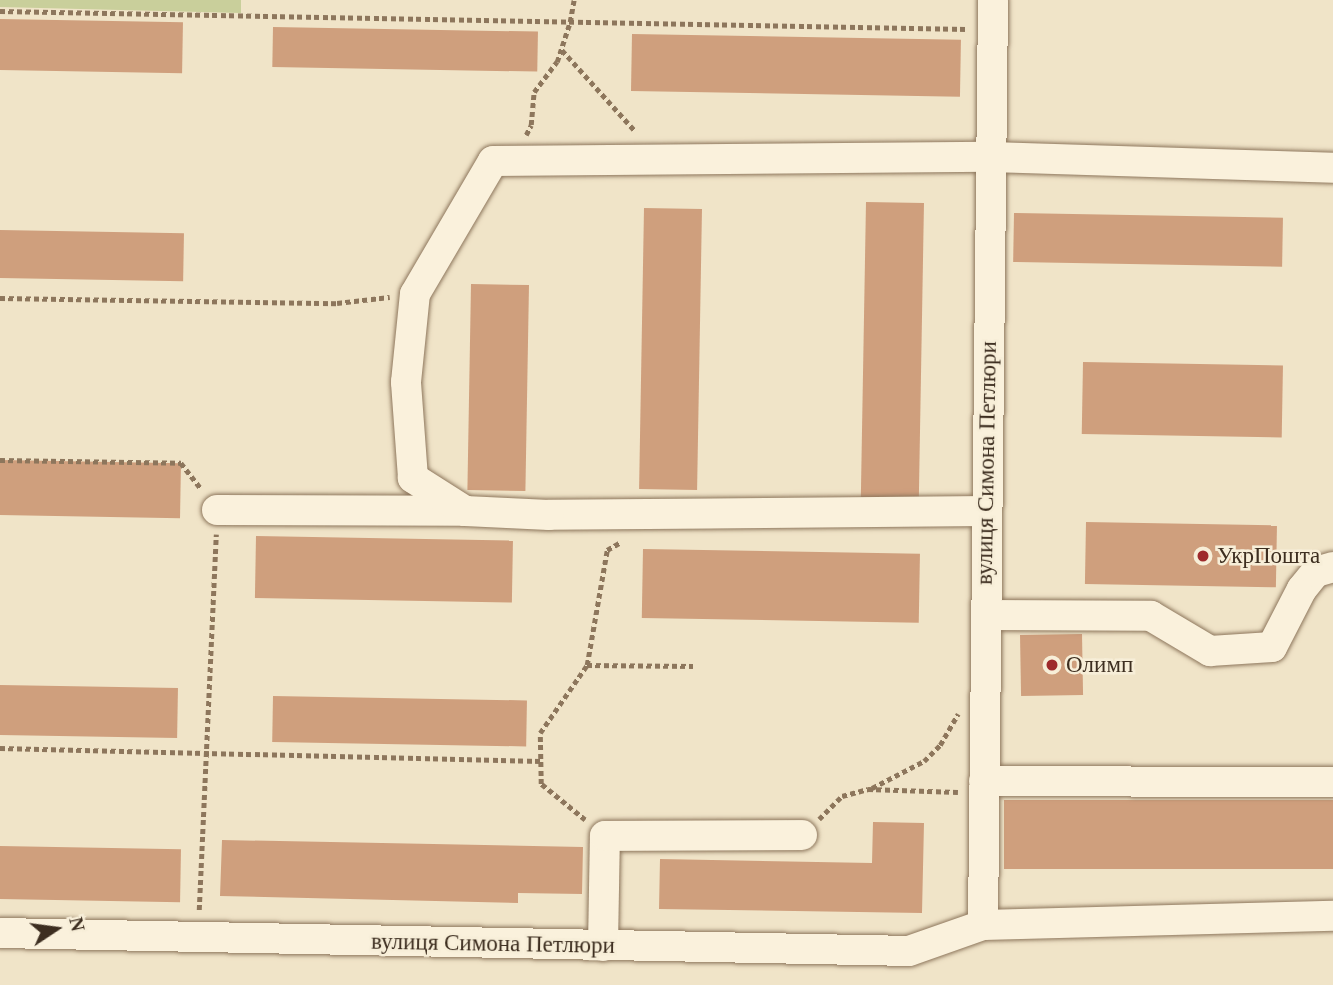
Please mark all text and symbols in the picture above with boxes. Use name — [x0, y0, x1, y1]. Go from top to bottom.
street label: вулиця Симона Петлюри — [971, 341, 1003, 585]
place label: УкрПошта — [1217, 542, 1320, 570]
marker: УкрПошта — [1195, 548, 1211, 564]
place label: Олимп — [1066, 651, 1133, 679]
marker: Олимп — [1044, 657, 1060, 673]
north arrow — [21, 894, 91, 964]
text: N — [65, 915, 89, 933]
street label: вулиця Симона Петлюри — [371, 928, 615, 960]

